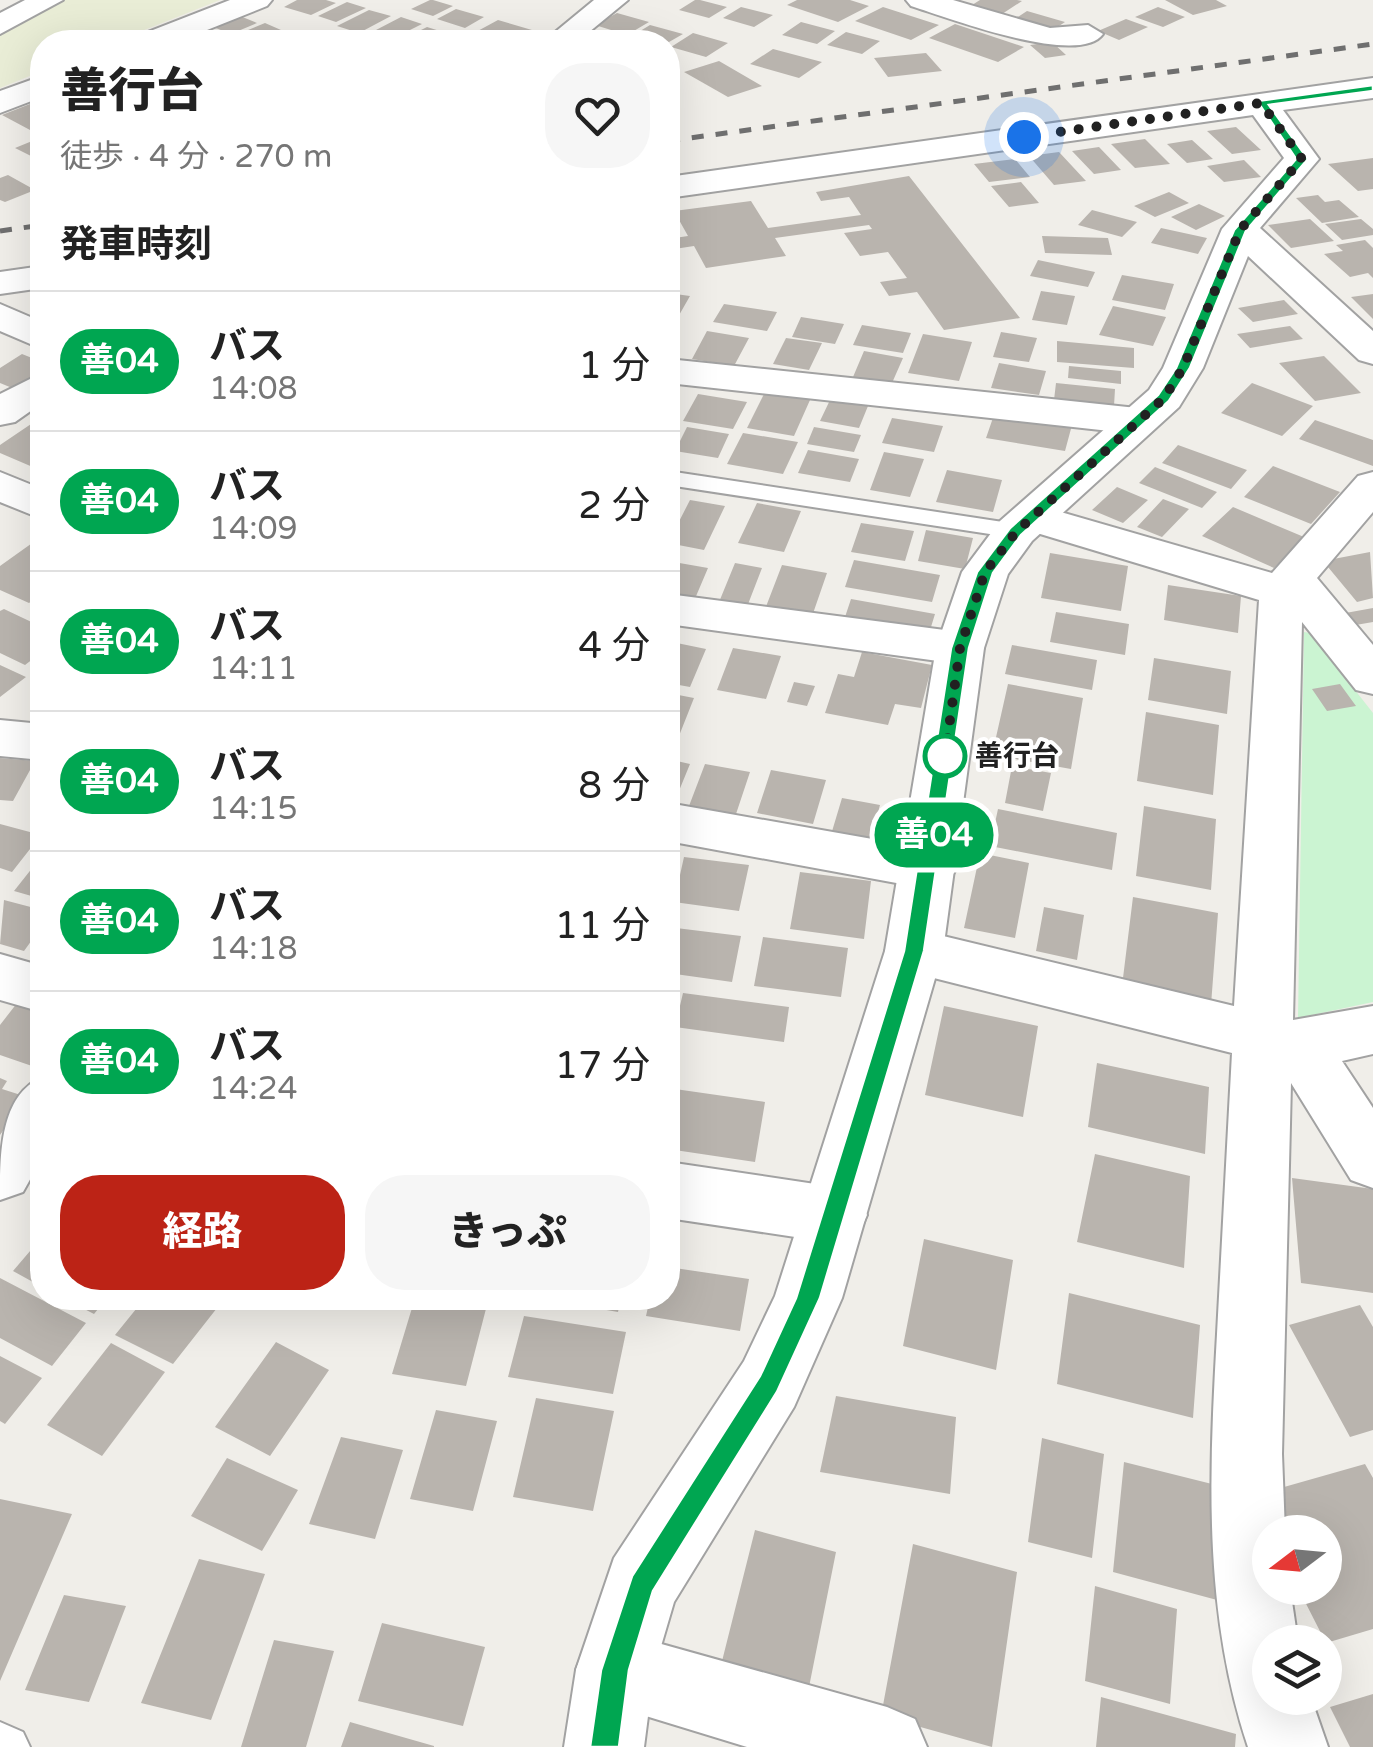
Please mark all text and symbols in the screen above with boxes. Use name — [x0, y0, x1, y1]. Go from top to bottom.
text: 善行台 — [60, 63, 204, 121]
button: heart — [545, 63, 650, 168]
your location — [999, 112, 1049, 162]
text: 徒歩 · 4 分 · 270 m — [60, 138, 332, 176]
text: 発車時刻 — [60, 222, 212, 268]
text: バス — [209, 324, 285, 370]
text: 善04 — [80, 340, 159, 382]
text: 1 分 — [578, 343, 650, 389]
text: 14:08 — [209, 370, 298, 408]
text: バス — [209, 464, 285, 510]
text: 善04 — [80, 480, 159, 522]
text: 2 分 — [578, 483, 650, 529]
text: 14:09 — [209, 510, 298, 548]
text: バス — [209, 604, 285, 650]
text: 善04 — [80, 620, 159, 662]
text: 4 分 — [578, 623, 650, 669]
text: 14:11 — [209, 650, 298, 688]
marker: 善行台 — [924, 735, 966, 777]
place label: 善行台 — [975, 739, 1059, 773]
text: バス — [209, 744, 285, 790]
text: 善04 — [80, 760, 159, 802]
text: 8 分 — [578, 763, 650, 809]
text: 14:15 — [209, 790, 298, 828]
line badge: 善04 — [876, 802, 992, 868]
text: 善04 — [895, 814, 973, 856]
text: バス — [209, 884, 285, 930]
text: 善04 — [80, 900, 159, 942]
text: 11 分 — [554, 903, 650, 949]
text: 14:18 — [209, 930, 298, 968]
text: バス — [209, 1024, 285, 1070]
text: 善04 — [80, 1040, 159, 1082]
text: 17 分 — [554, 1043, 650, 1089]
text: 14:24 — [209, 1070, 298, 1108]
button: 経路 — [60, 1175, 345, 1290]
button: きっぷ — [365, 1175, 650, 1290]
north arrow — [1252, 1515, 1342, 1605]
map controls — [1252, 1515, 1342, 1715]
button: layers — [1252, 1625, 1342, 1715]

